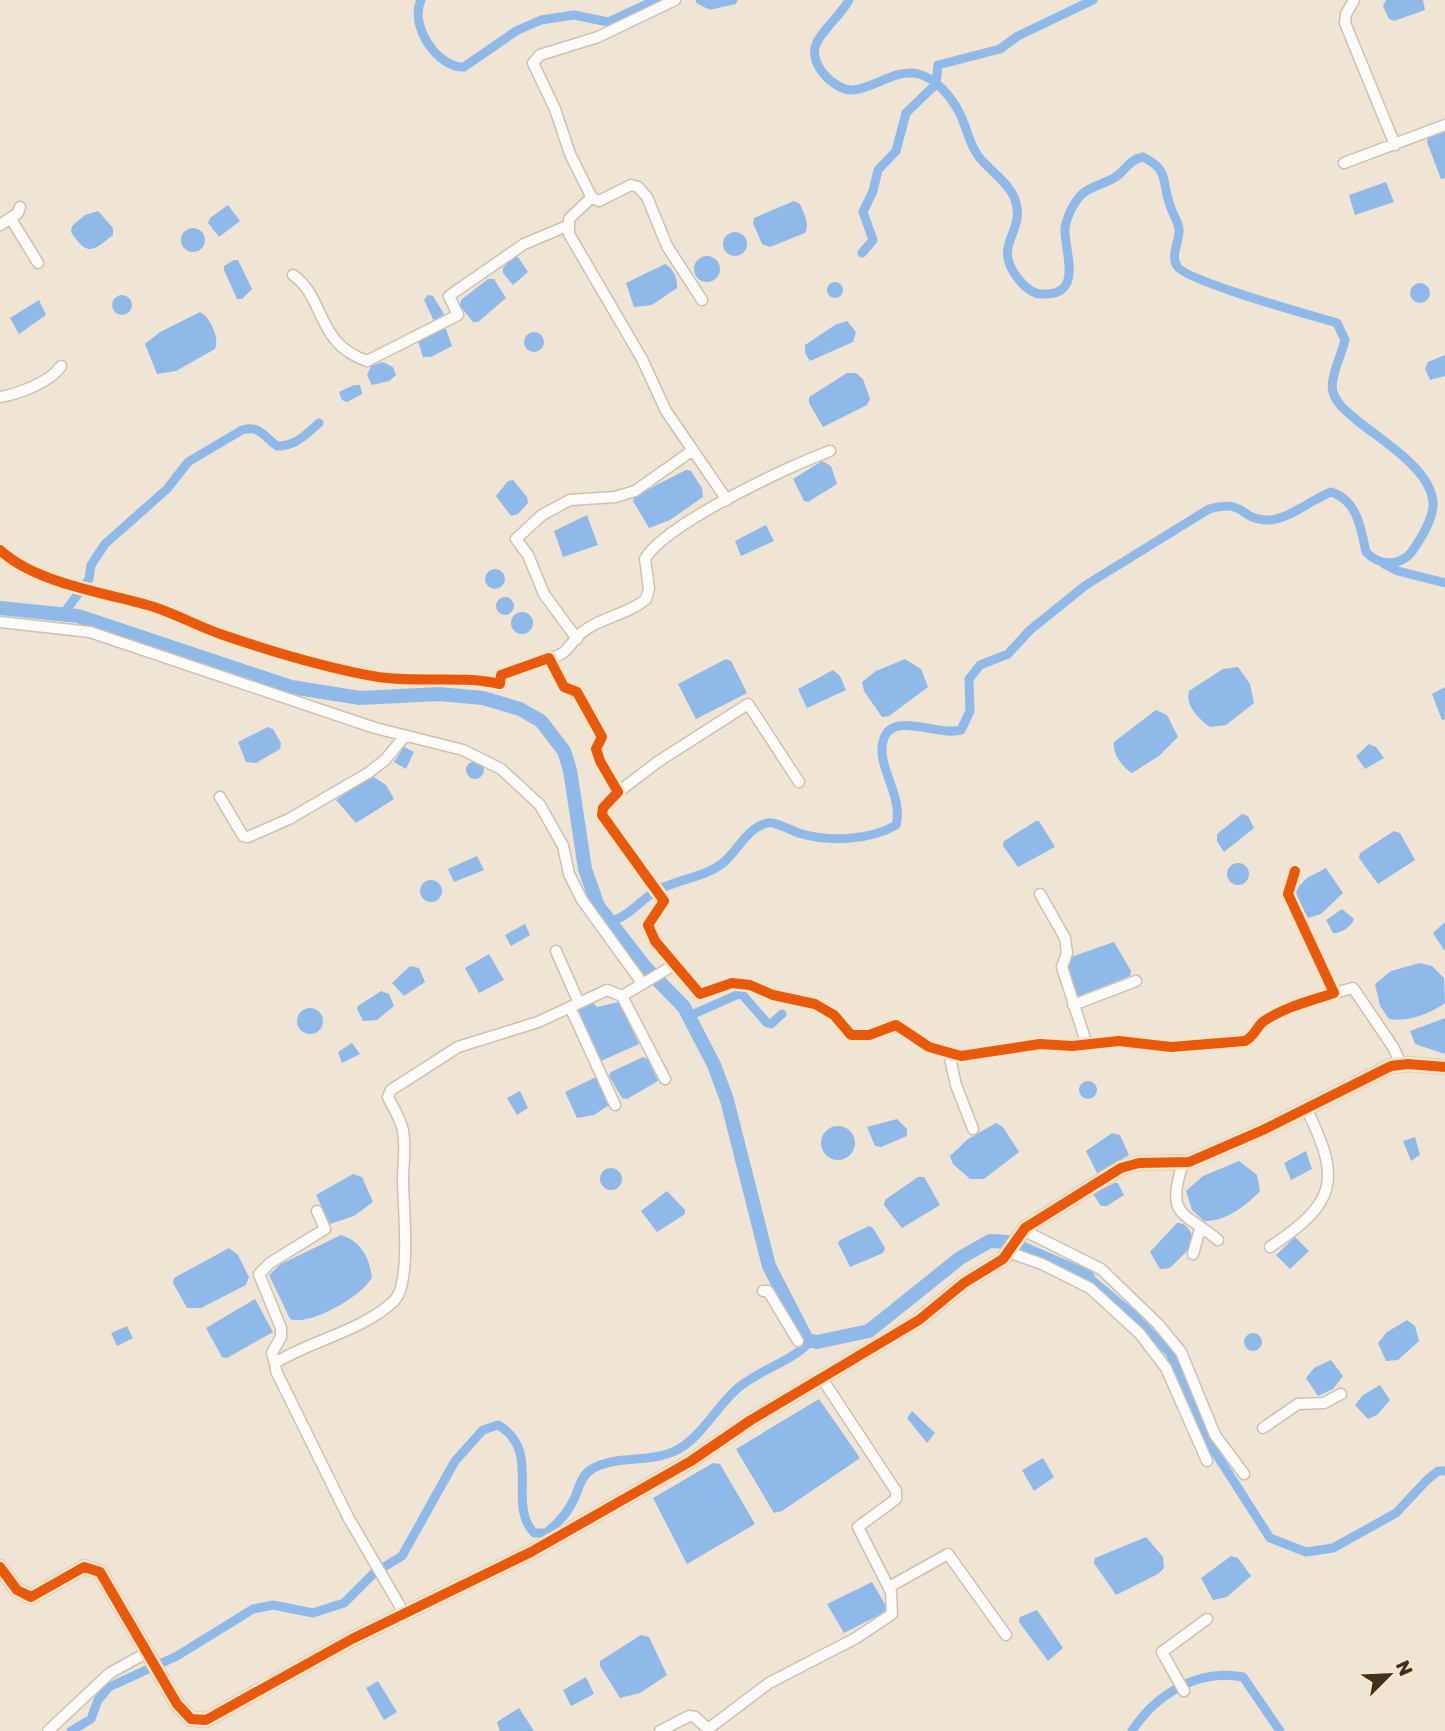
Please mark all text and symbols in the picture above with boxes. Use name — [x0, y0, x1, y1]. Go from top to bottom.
north arrow — [1354, 1640, 1424, 1710]
text: N — [1392, 1657, 1418, 1679]

